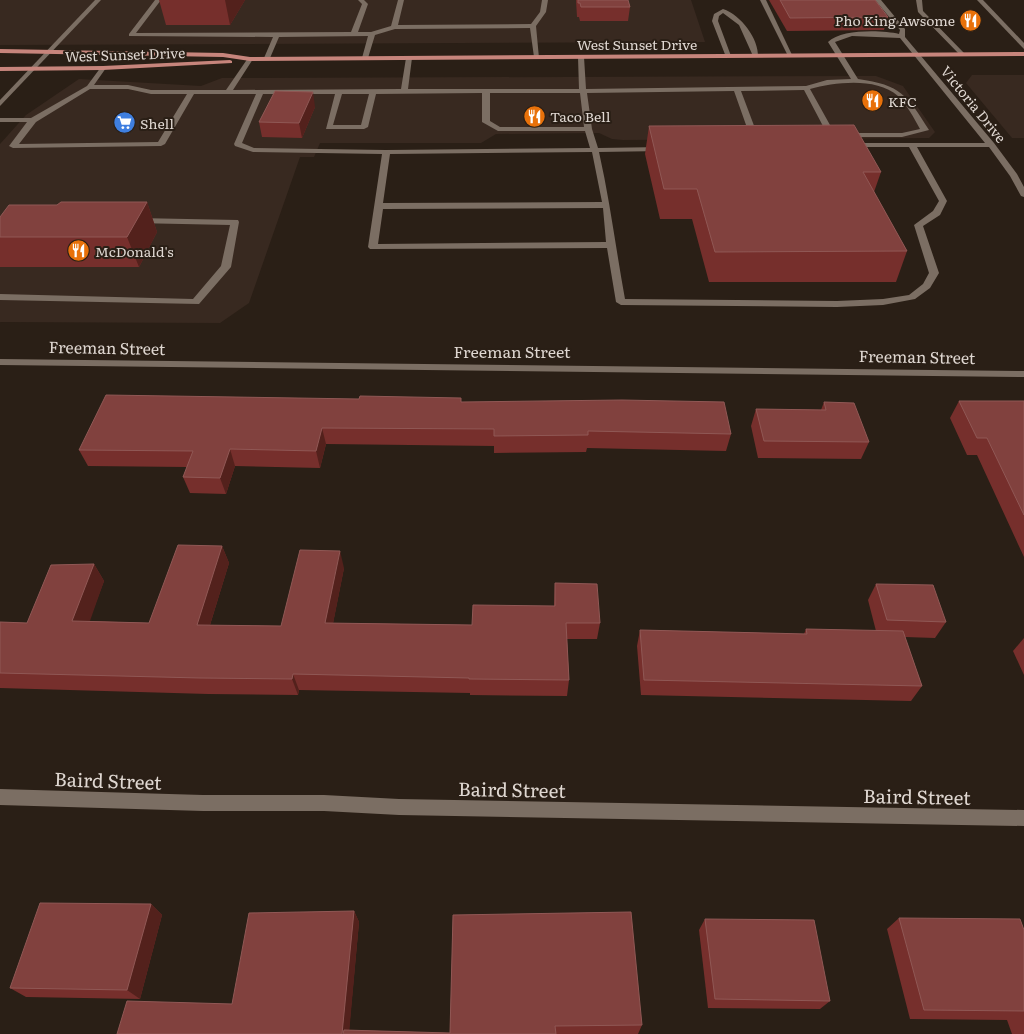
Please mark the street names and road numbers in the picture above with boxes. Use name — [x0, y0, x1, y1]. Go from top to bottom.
street label: West Sunset Drive — [577, 34, 697, 54]
street label: West Sunset Drive — [64, 42, 186, 66]
street label: Victoria Drive — [937, 61, 1011, 147]
street label: Freeman Street — [48, 334, 166, 360]
street label: Freeman Street — [454, 339, 571, 363]
street label: Freeman Street — [858, 343, 976, 369]
street label: Baird Street — [54, 764, 163, 796]
street label: Baird Street — [458, 774, 566, 804]
street label: Baird Street — [863, 781, 971, 811]

